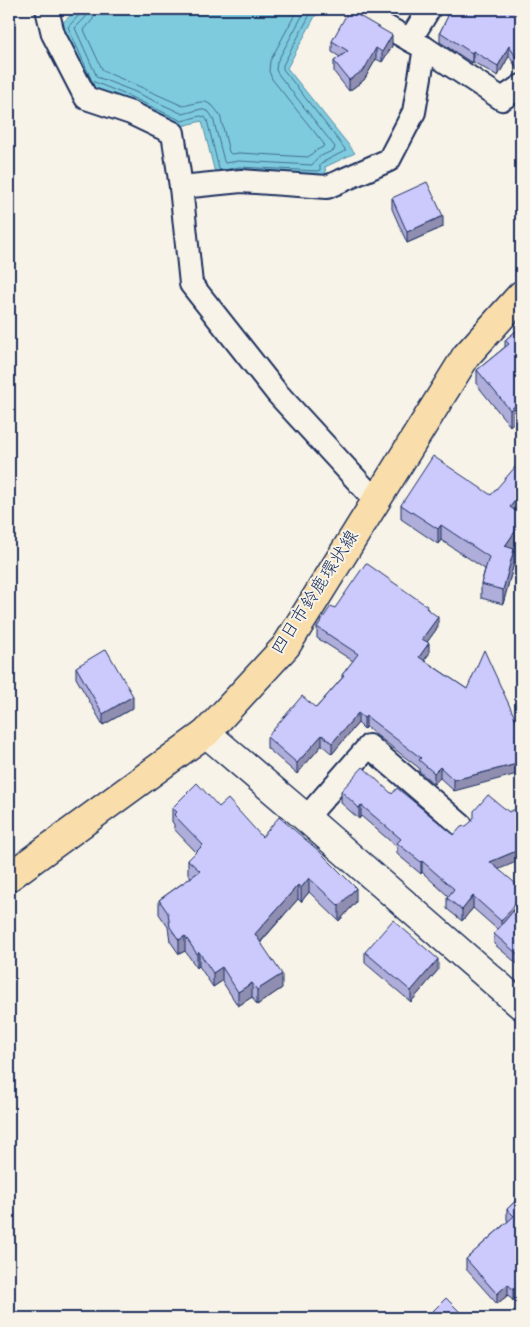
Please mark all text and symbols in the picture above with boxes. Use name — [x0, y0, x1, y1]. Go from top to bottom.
street label: 四日市鈴鹿環状線 — [266, 526, 366, 660]

